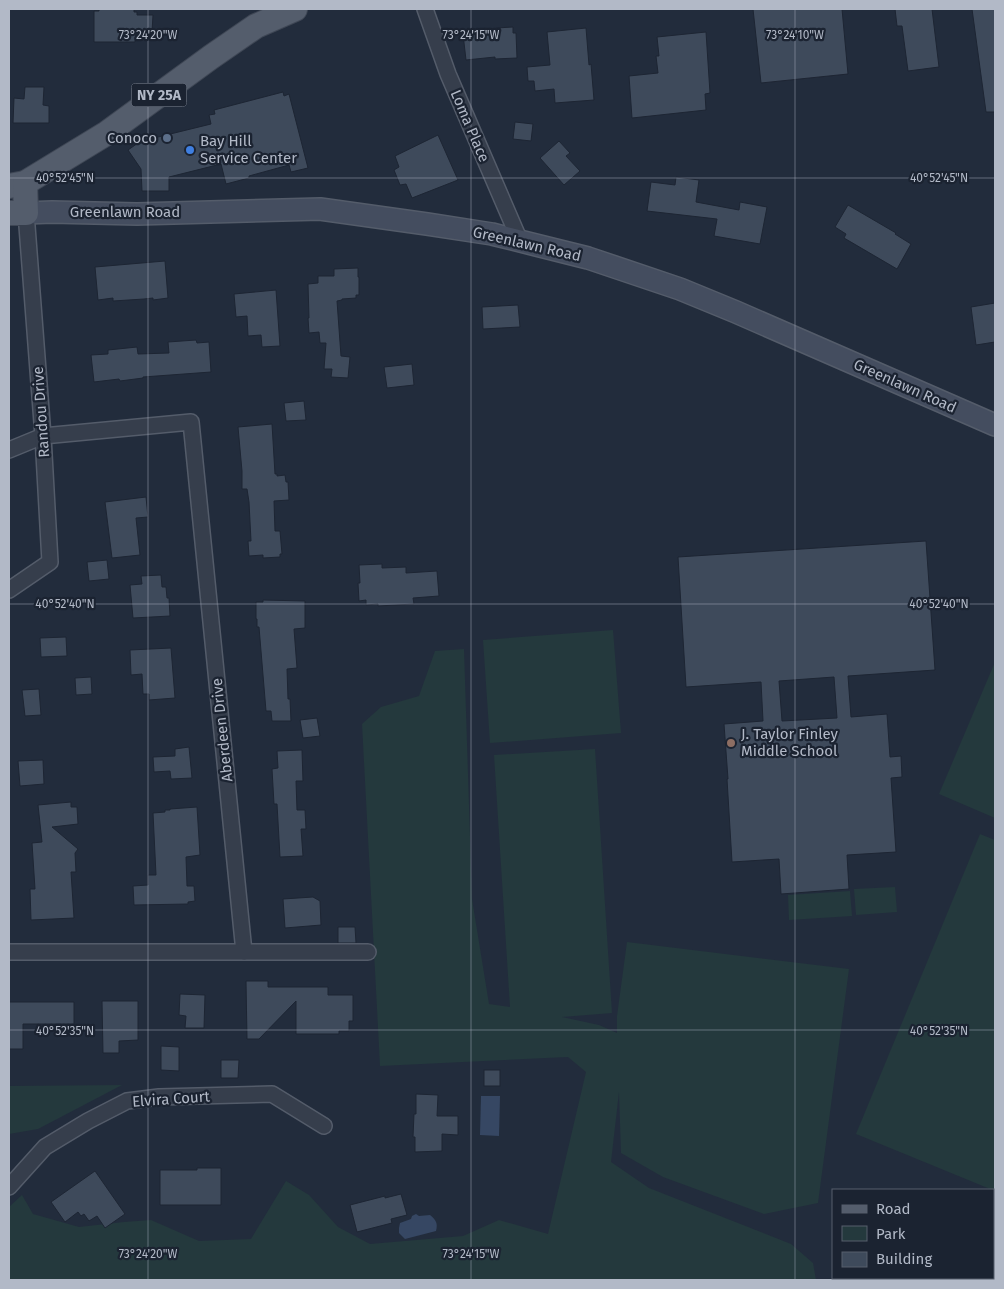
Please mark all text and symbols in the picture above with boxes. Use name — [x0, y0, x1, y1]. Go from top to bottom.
text: 73°24'20"W — [119, 28, 177, 42]
text: 73°24'15"W — [442, 28, 500, 42]
text: 73°24'10"W — [766, 28, 824, 42]
road number: NY 25A — [132, 84, 186, 106]
street label: Loma Place — [447, 87, 493, 165]
place label: Conoco — [107, 129, 157, 147]
marker: Conoco — [161, 132, 173, 144]
place label: Bay Hill Service Center — [200, 132, 297, 167]
marker: Bay Hill Service Center — [184, 144, 196, 156]
text: 40°52'45"N — [36, 171, 94, 185]
text: 40°52'45"N — [910, 171, 968, 185]
street label: Greenlawn Road — [70, 203, 180, 221]
street label: Greenlawn Road — [471, 223, 583, 265]
street label: Greenlawn Road — [851, 355, 959, 417]
street label: Randou Drive — [29, 366, 53, 458]
text: 40°52'40"N — [35, 597, 95, 611]
text: 40°52'40"N — [909, 597, 969, 611]
street label: Aberdeen Drive — [208, 677, 236, 783]
place label: J. Taylor Finley Middle School — [741, 725, 839, 760]
marker: J. Taylor Finley Middle School — [725, 737, 737, 749]
text: 40°52'35"N — [36, 1024, 94, 1038]
text: 40°52'35"N — [910, 1024, 968, 1038]
street label: Elvira Court — [131, 1087, 211, 1111]
legend — [832, 1189, 994, 1279]
text: Road — [876, 1200, 911, 1218]
text: Park — [876, 1225, 906, 1243]
text: 73°24'20"W — [119, 1247, 177, 1261]
text: 73°24'15"W — [442, 1247, 500, 1261]
text: Building — [876, 1250, 932, 1268]

